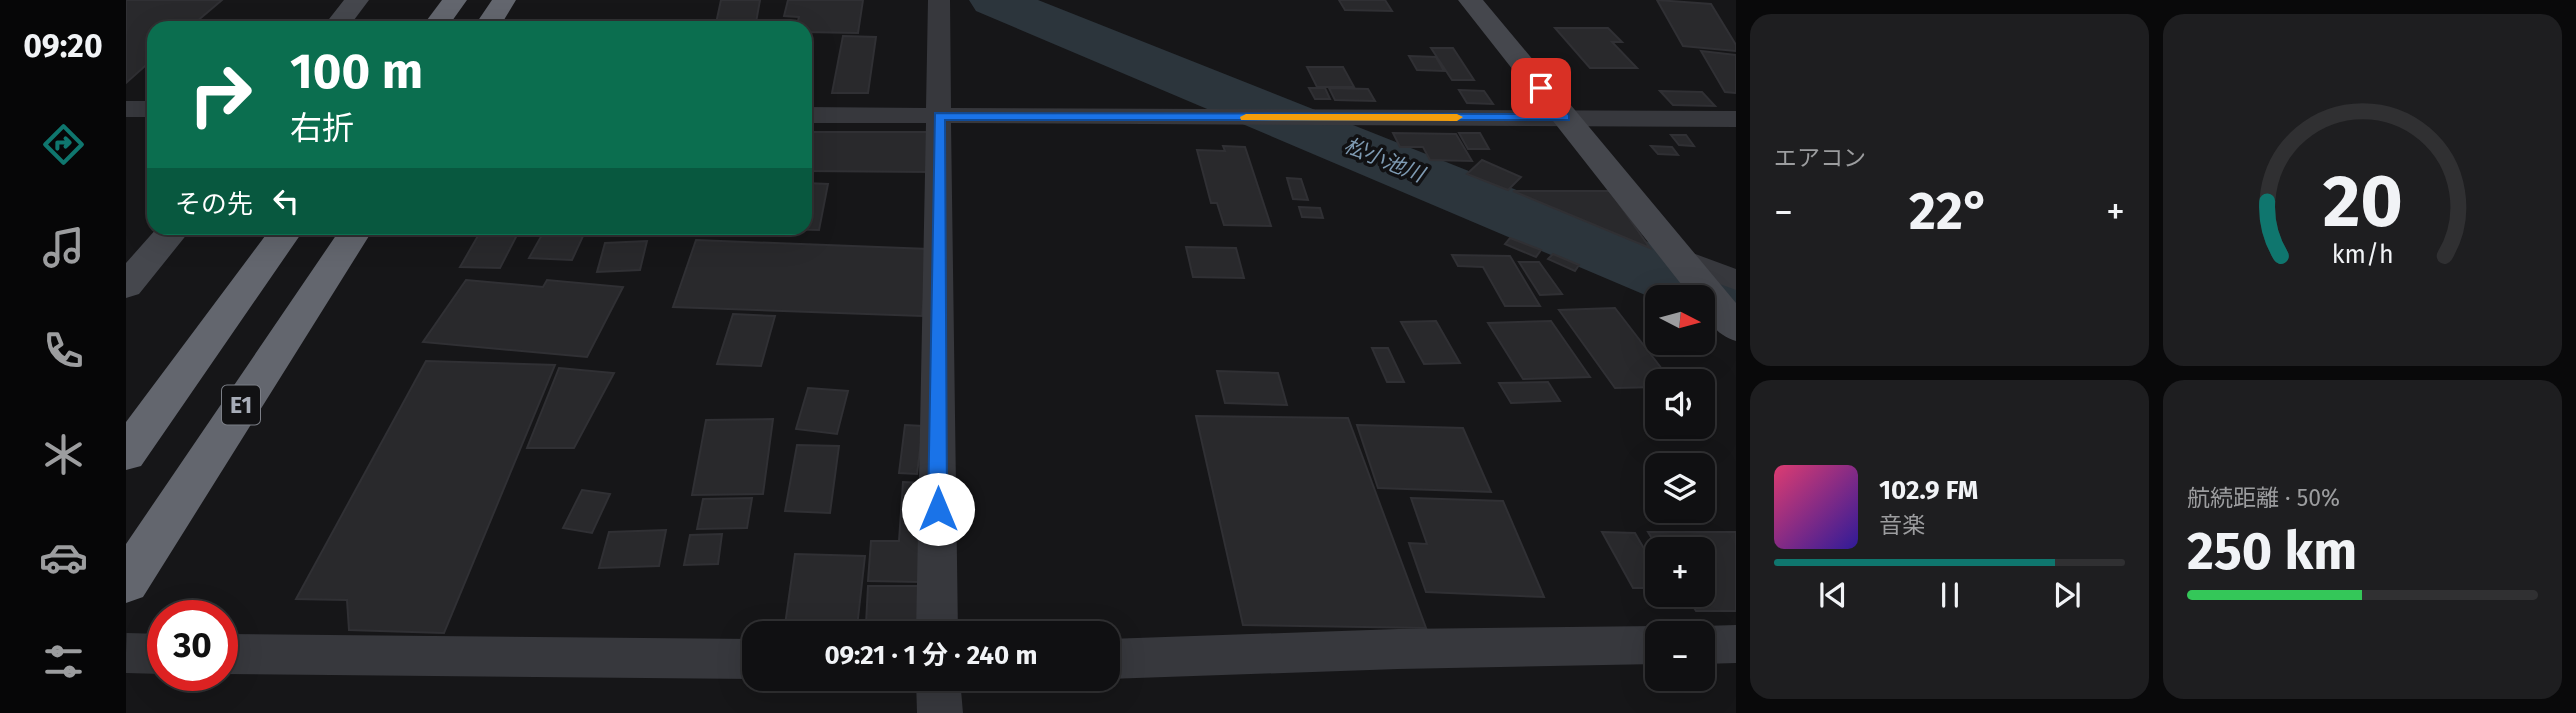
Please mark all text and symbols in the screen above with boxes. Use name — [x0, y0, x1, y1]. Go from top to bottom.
text: 09:20 — [23, 27, 103, 65]
text: 100 m — [290, 42, 423, 101]
icon: right — [175, 49, 266, 140]
pin — [1511, 58, 1571, 118]
icon: arrive — [1522, 69, 1560, 107]
text: 右折 — [290, 109, 354, 147]
icon: directions — [39, 120, 88, 169]
water label: 松小池川 — [1340, 132, 1430, 189]
text: エアコン — [1774, 144, 1866, 172]
text: 20 — [2322, 158, 2403, 245]
text: 22° — [1909, 180, 1990, 243]
icon: left — [267, 182, 305, 220]
text: その先 — [175, 189, 253, 220]
text: − — [1774, 189, 1793, 235]
text: + — [2106, 189, 2125, 235]
icon: music — [39, 223, 88, 272]
text: km/h — [2332, 240, 2393, 270]
north arrow — [1645, 285, 1715, 355]
map controls — [1645, 285, 1715, 691]
icon: phone — [39, 326, 88, 375]
button: sound — [1645, 369, 1715, 439]
road number: E1 — [222, 386, 260, 424]
icon: climate — [39, 430, 88, 479]
button: layers — [1645, 453, 1715, 523]
position arrow — [901, 472, 975, 546]
text: 102.9 FM — [1879, 475, 1978, 506]
text: 航続距離 · 50% — [2187, 484, 2340, 512]
text: 音楽 — [1879, 511, 1925, 539]
text: 250 km — [2187, 520, 2357, 583]
icon: car — [39, 533, 88, 582]
button: + — [1645, 537, 1715, 607]
icon: previous — [1814, 576, 1852, 614]
icon: pause — [1931, 576, 1969, 614]
icon: next — [2048, 576, 2086, 614]
speed limit sign: 30 — [147, 600, 238, 691]
button: − — [1645, 621, 1715, 691]
icon: filters — [39, 637, 88, 686]
text: 09:21 · 1 分 · 240 m — [825, 640, 1037, 671]

